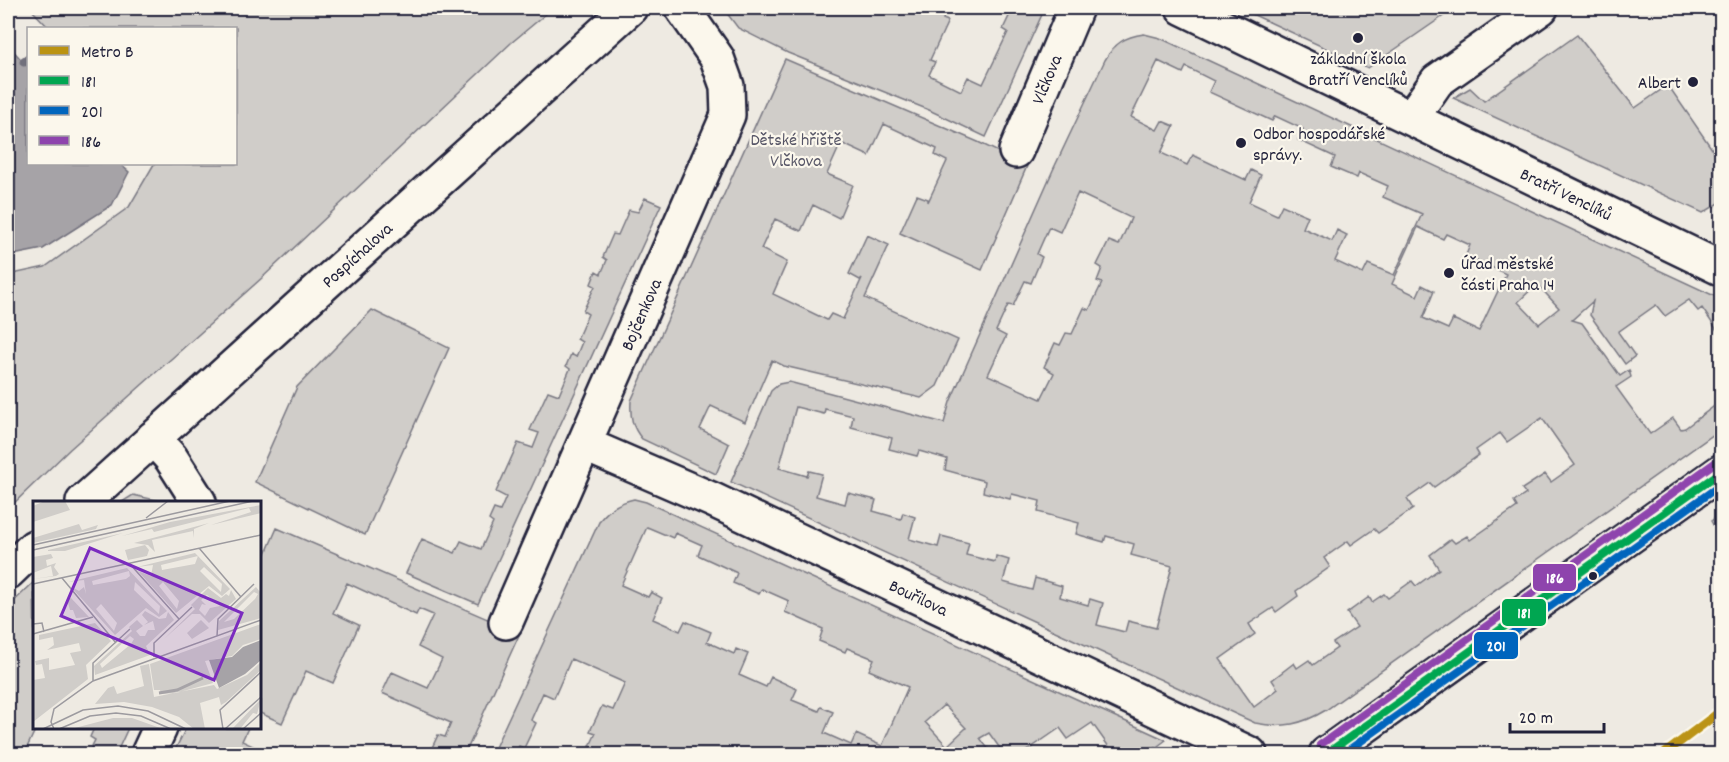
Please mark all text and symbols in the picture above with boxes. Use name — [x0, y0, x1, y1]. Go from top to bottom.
legend — [27, 27, 237, 165]
marker: základní škola Bratří Venclíků — [1351, 31, 1365, 45]
text: Metro B — [81, 41, 133, 66]
place label: základní škola Bratří Venclíků — [1308, 48, 1408, 94]
street label: Vlčkova — [1027, 51, 1070, 109]
text: 181 — [81, 71, 96, 96]
place label: Albert — [1638, 72, 1681, 97]
marker: Albert — [1686, 75, 1700, 89]
text: 201 — [81, 101, 103, 126]
place label: Odbor hospodářské správy. — [1253, 123, 1386, 169]
park label: Dětské hřiště Vlčkova — [751, 129, 842, 175]
text: 186 — [81, 131, 101, 156]
marker: Odbor hospodářské správy. — [1234, 136, 1248, 150]
street label: Bratří Venclíků — [1515, 163, 1615, 229]
street label: Pospíchalova — [318, 218, 400, 295]
place label: Úřad městské části Praha 14 — [1461, 253, 1554, 299]
marker: Úřad městské části Praha 14 — [1442, 266, 1456, 280]
street label: Bojčenkova — [616, 275, 670, 355]
inset map — [33, 501, 261, 729]
line badge: 186 — [1532, 563, 1577, 592]
text: 186 — [1546, 568, 1564, 591]
unlabelled marker — [1587, 570, 1599, 582]
street label: Bouřilova — [884, 575, 952, 624]
line badge: 181 — [1501, 598, 1547, 627]
text: 181 — [1517, 603, 1531, 626]
line badge: 201 — [1473, 631, 1519, 660]
text: 201 — [1486, 636, 1506, 659]
scale bar — [1510, 696, 1604, 734]
text: 20 m — [1519, 707, 1553, 732]

